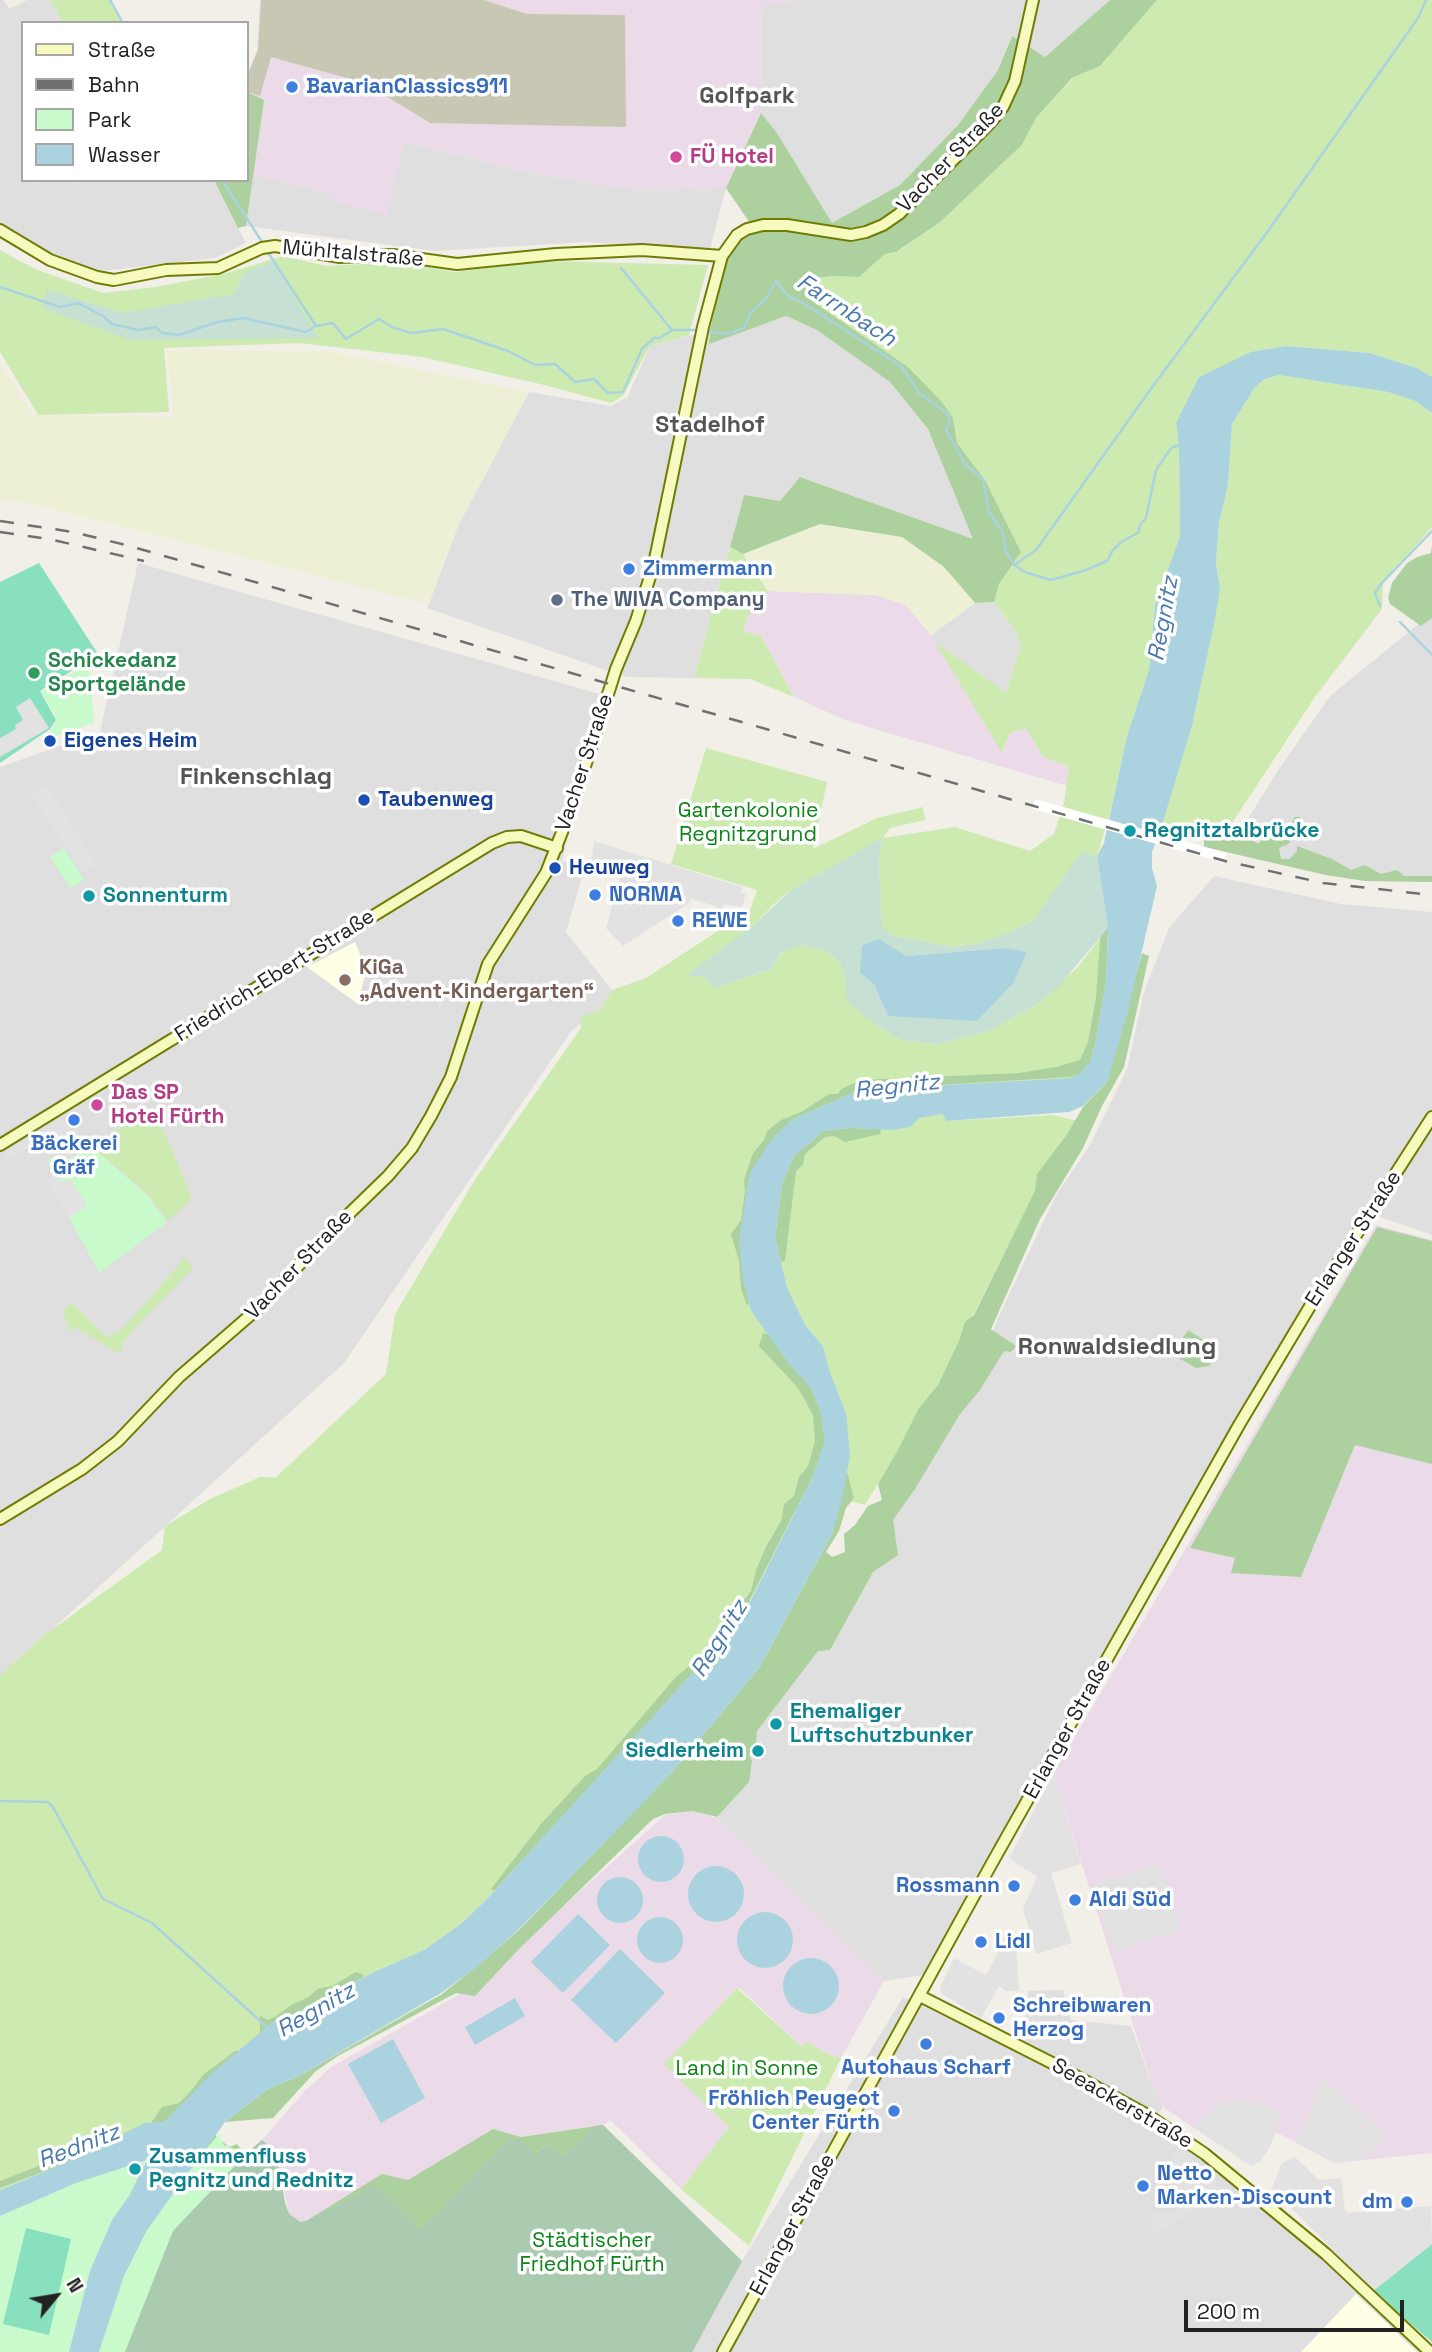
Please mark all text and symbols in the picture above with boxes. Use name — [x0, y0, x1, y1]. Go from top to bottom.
legend — [21, 21, 248, 182]
text: Straße — [88, 36, 156, 63]
text: Bahn — [88, 71, 140, 98]
place label: BavarianClassics911 — [306, 74, 508, 100]
marker: BavarianClassics911 — [284, 79, 300, 95]
district label: Golfpark — [699, 83, 795, 111]
street label: Vacher Straße — [892, 98, 1010, 218]
text: Park — [88, 106, 132, 133]
text: Wasser — [88, 141, 161, 168]
place label: FÜ Hotel — [690, 144, 774, 170]
marker: FÜ Hotel — [668, 149, 684, 165]
street label: Mühltalstraße — [281, 235, 425, 273]
water label: Farrnbach — [791, 269, 901, 353]
district label: Stadelhof — [655, 412, 765, 440]
place label: Zimmermann — [643, 556, 773, 582]
marker: Zimmermann — [621, 561, 637, 577]
water label: Regnitz — [1143, 575, 1185, 663]
place label: The WIVA Company — [571, 587, 764, 613]
marker: The WIVA Company — [549, 592, 565, 608]
place label: Schickedanz Sportgelände — [48, 648, 186, 698]
marker: Schickedanz Sportgelände — [26, 665, 42, 681]
street label: Vacher Straße — [551, 691, 619, 835]
place label: Eigenes Heim — [64, 728, 198, 754]
marker: Eigenes Heim — [42, 733, 58, 749]
district label: Finkenschlag — [180, 763, 332, 791]
place label: Taubenweg — [378, 787, 494, 813]
marker: Taubenweg — [356, 792, 372, 808]
park label: Gartenkolonie Regnitzgrund — [678, 798, 818, 848]
place label: Regnitztalbrücke — [1144, 818, 1319, 844]
marker: Regnitztalbrücke — [1122, 823, 1138, 839]
place label: Heuweg — [569, 855, 650, 881]
marker: Heuweg — [547, 860, 563, 876]
place label: NORMA — [609, 882, 682, 908]
place label: Sonnenturm — [103, 883, 228, 909]
marker: NORMA — [587, 887, 603, 903]
marker: Sonnenturm — [81, 888, 97, 904]
street label: Friedrich-Ebert-Straße — [170, 904, 380, 1048]
place label: REWE — [692, 908, 747, 934]
marker: REWE — [670, 913, 686, 929]
place label: KiGa „Advent-Kindergarten“ — [359, 955, 594, 1005]
marker: KiGa „Advent-Kindergarten“ — [337, 972, 353, 988]
water label: Regnitz — [853, 1069, 941, 1105]
place label: Das SP Hotel Fürth — [111, 1080, 225, 1130]
marker: Das SP Hotel Fürth — [89, 1097, 105, 1113]
marker: Bäckerei Gräf — [66, 1112, 82, 1128]
place label: Bäckerei Gräf — [30, 1131, 118, 1181]
street label: Erlanger Straße — [1301, 1166, 1407, 1312]
street label: Vacher Straße — [240, 1205, 358, 1325]
district label: Ronwaldsiedlung — [1018, 1333, 1216, 1361]
water label: Regnitz — [686, 1596, 754, 1682]
street label: Erlanger Straße — [1019, 1654, 1117, 1804]
place label: Ehemaliger Luftschutzbunker — [790, 1699, 973, 1749]
marker: Ehemaliger Luftschutzbunker — [768, 1716, 784, 1732]
place label: Siedlerheim — [626, 1738, 744, 1764]
marker: Siedlerheim — [750, 1743, 766, 1759]
place label: Rossmann — [896, 1873, 1000, 1899]
marker: Rossmann — [1006, 1878, 1022, 1894]
place label: Aldi Süd — [1089, 1887, 1171, 1913]
marker: Aldi Süd — [1067, 1892, 1083, 1908]
place label: Lidl — [995, 1929, 1031, 1955]
marker: Lidl — [973, 1934, 989, 1950]
water label: Regnitz — [272, 1978, 360, 2044]
place label: Schreibwaren Herzog — [1013, 1993, 1152, 2043]
marker: Schreibwaren Herzog — [991, 2010, 1007, 2026]
marker: Autohaus Scharf — [918, 2036, 934, 2052]
street label: Seeackerstraße — [1047, 2053, 1197, 2155]
place label: Autohaus Scharf — [841, 2055, 1011, 2081]
park label: Land in Sonne — [676, 2056, 818, 2082]
place label: Fröhlich Peugeot Center Fürth — [708, 2086, 880, 2136]
marker: Fröhlich Peugeot Center Fürth — [886, 2103, 902, 2119]
water label: Rednitz — [34, 2119, 124, 2175]
place label: Zusammenfluss Pegnitz und Rednitz — [149, 2144, 354, 2194]
street label: Erlanger Straße — [745, 2150, 841, 2300]
marker: Zusammenfluss Pegnitz und Rednitz — [127, 2161, 143, 2177]
place label: Netto Marken-Discount — [1157, 2161, 1332, 2211]
marker: Netto Marken-Discount — [1135, 2178, 1151, 2194]
place label: dm — [1362, 2189, 1393, 2215]
marker: dm — [1399, 2194, 1415, 2210]
park label: Städtischer Friedhof Fürth — [519, 2228, 665, 2278]
north arrow — [21, 2261, 91, 2331]
text: N — [61, 2273, 89, 2297]
scale bar — [1187, 2286, 1408, 2330]
text: 200 m — [1197, 2298, 1260, 2325]

